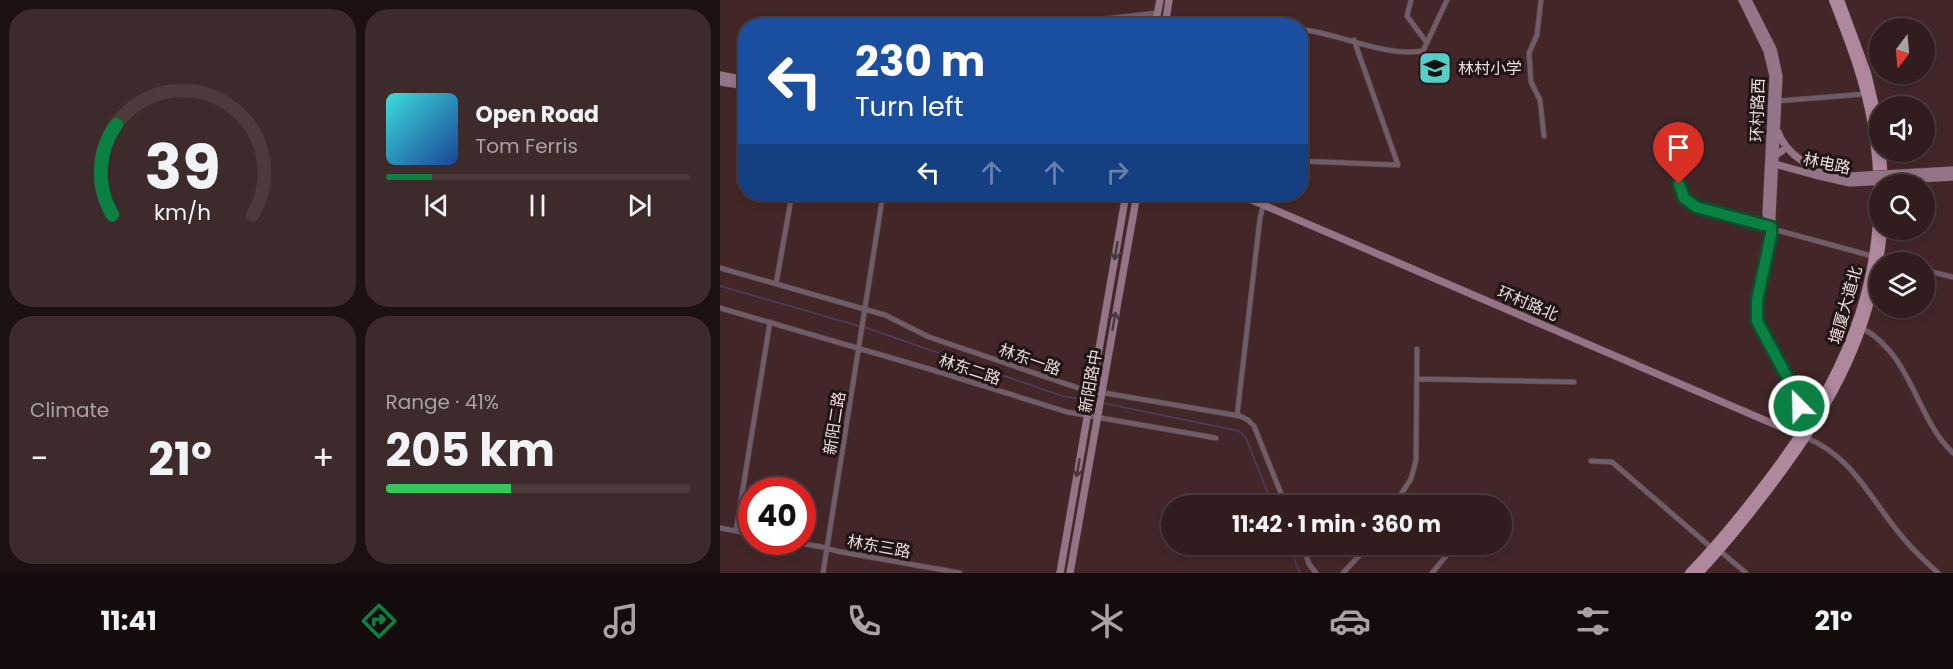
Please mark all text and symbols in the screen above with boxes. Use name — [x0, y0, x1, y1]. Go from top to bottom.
north arrow — [1869, 18, 1935, 84]
map controls — [1869, 18, 1935, 318]
text: 230 m — [855, 32, 985, 91]
icon: left — [756, 42, 834, 120]
school or university icon: 林村小学 — [1417, 50, 1453, 86]
place label: 林村小学 — [1458, 57, 1522, 80]
street label: 环村路西 — [1745, 78, 1770, 142]
text: Turn left — [855, 88, 964, 125]
button: sound — [1869, 96, 1935, 162]
text: Open Road — [476, 99, 599, 130]
pin — [1653, 122, 1704, 184]
text: 39 — [144, 123, 220, 211]
icon: arrive — [1662, 131, 1695, 164]
text: Tom Ferris — [476, 132, 578, 160]
street label: 林电路 — [1801, 147, 1853, 180]
icon: left — [912, 156, 945, 189]
icon: ahead — [975, 156, 1008, 189]
icon: ahead — [1038, 156, 1071, 189]
icon: right — [1101, 156, 1134, 189]
button: search — [1869, 174, 1935, 240]
icon: previous — [420, 189, 453, 222]
icon: pause — [521, 189, 554, 222]
icon: next — [623, 189, 656, 222]
text: km/h — [154, 197, 211, 228]
one-way arrow — [1110, 241, 1121, 260]
button: layers — [1869, 252, 1935, 318]
street label: 塘厦大道北 — [1823, 264, 1868, 347]
street label: 环村路北 — [1494, 280, 1562, 327]
one-way arrow — [1109, 312, 1120, 331]
street label: 林东一路 — [996, 338, 1064, 381]
street label: 新阳路中 — [1074, 348, 1107, 415]
street label: 林东二路 — [936, 349, 1004, 390]
position arrow — [1767, 374, 1831, 438]
text: Range · 41% — [386, 388, 499, 416]
street label: 新阳二路 — [818, 390, 851, 456]
text: Climate — [30, 396, 109, 424]
text: 205 km — [386, 419, 555, 482]
text: 21° — [148, 428, 212, 491]
text: − — [30, 435, 48, 482]
text: + — [312, 435, 335, 482]
one-way arrow — [1073, 458, 1084, 477]
speed limit sign: 40 — [738, 477, 816, 555]
text: 11:42 · 1 min · 360 m — [1232, 509, 1441, 540]
street label: 林东三路 — [845, 530, 912, 563]
icon: directions — [358, 600, 400, 642]
icon: music — [600, 600, 642, 642]
icon: phone — [843, 600, 885, 642]
icon: climate — [1086, 600, 1128, 642]
icon: car — [1329, 600, 1371, 642]
icon: filters — [1572, 600, 1614, 642]
text: 11:41 — [100, 602, 157, 639]
text: 21° — [1815, 602, 1853, 639]

